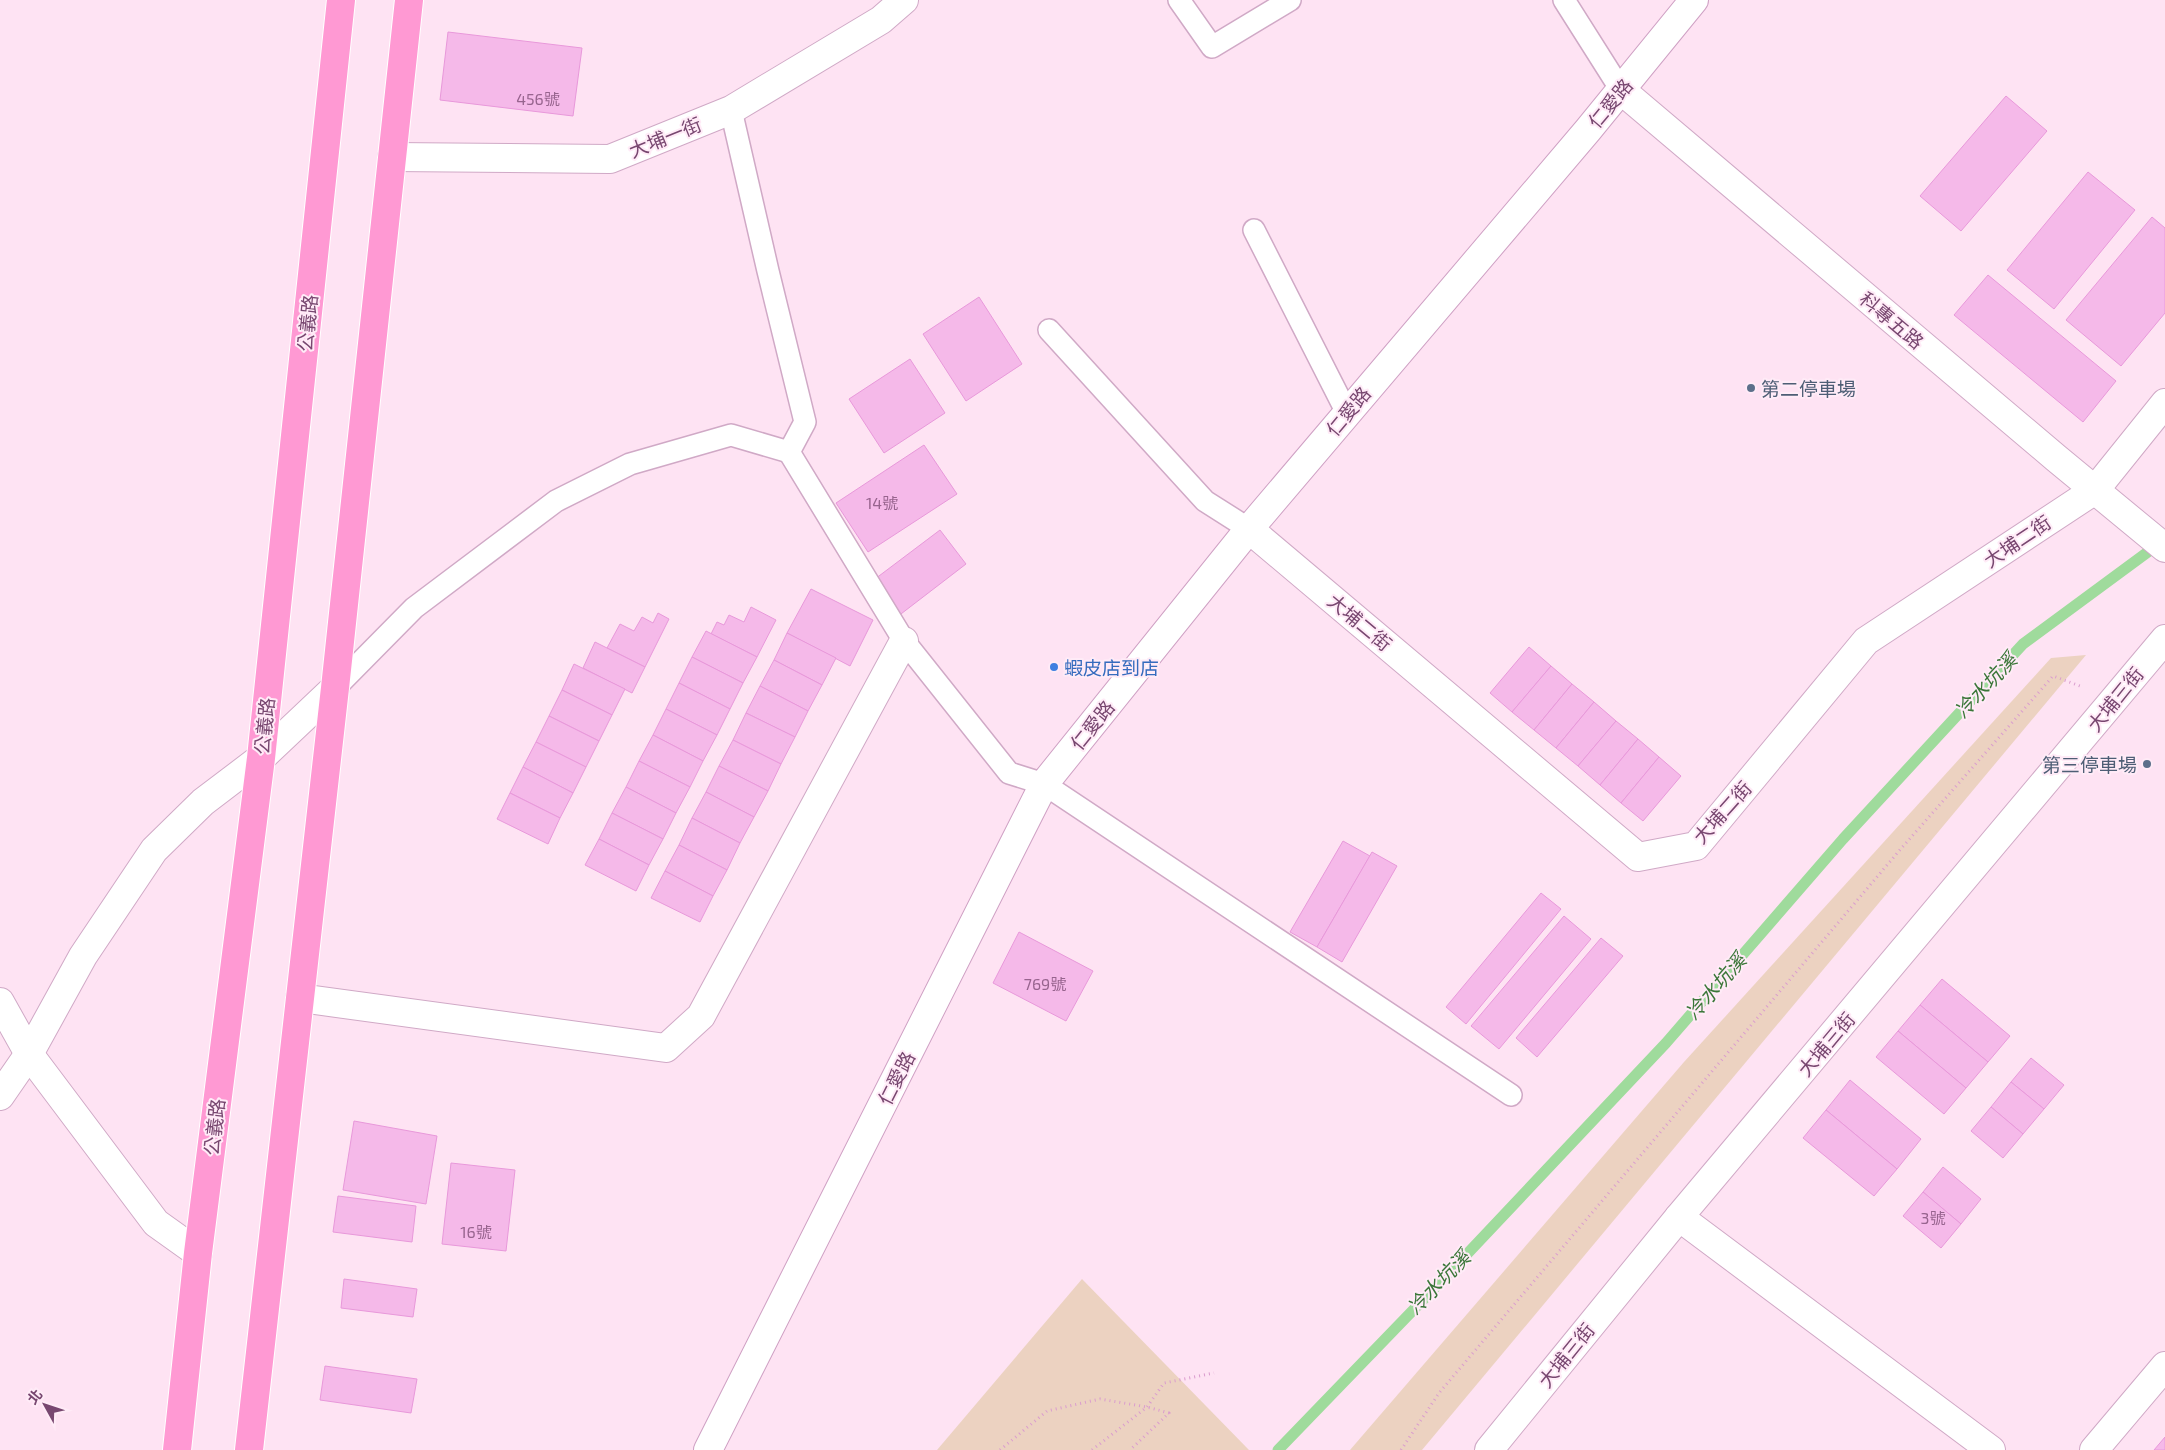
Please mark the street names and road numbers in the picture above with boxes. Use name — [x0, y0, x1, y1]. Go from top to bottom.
street label: 仁愛路 — [1583, 74, 1637, 132]
street label: 大埔一街 — [625, 112, 705, 162]
street label: 科專五路 — [1855, 287, 1929, 353]
street label: 公義路 — [293, 293, 321, 353]
street label: 仁愛路 — [1321, 382, 1375, 440]
street label: 大埔二街 — [1979, 510, 2055, 572]
street label: 大埔二街 — [1323, 589, 1397, 655]
street label: 大埔三街 — [2082, 662, 2148, 736]
street label: 公義路 — [250, 696, 278, 756]
street label: 仁愛路 — [1065, 696, 1119, 754]
street label: 大埔二街 — [1688, 776, 1756, 848]
street label: 大埔三街 — [1793, 1007, 1859, 1081]
street label: 仁愛路 — [873, 1047, 919, 1109]
street label: 公義路 — [199, 1097, 229, 1157]
street label: 大埔三街 — [1533, 1318, 1599, 1392]

